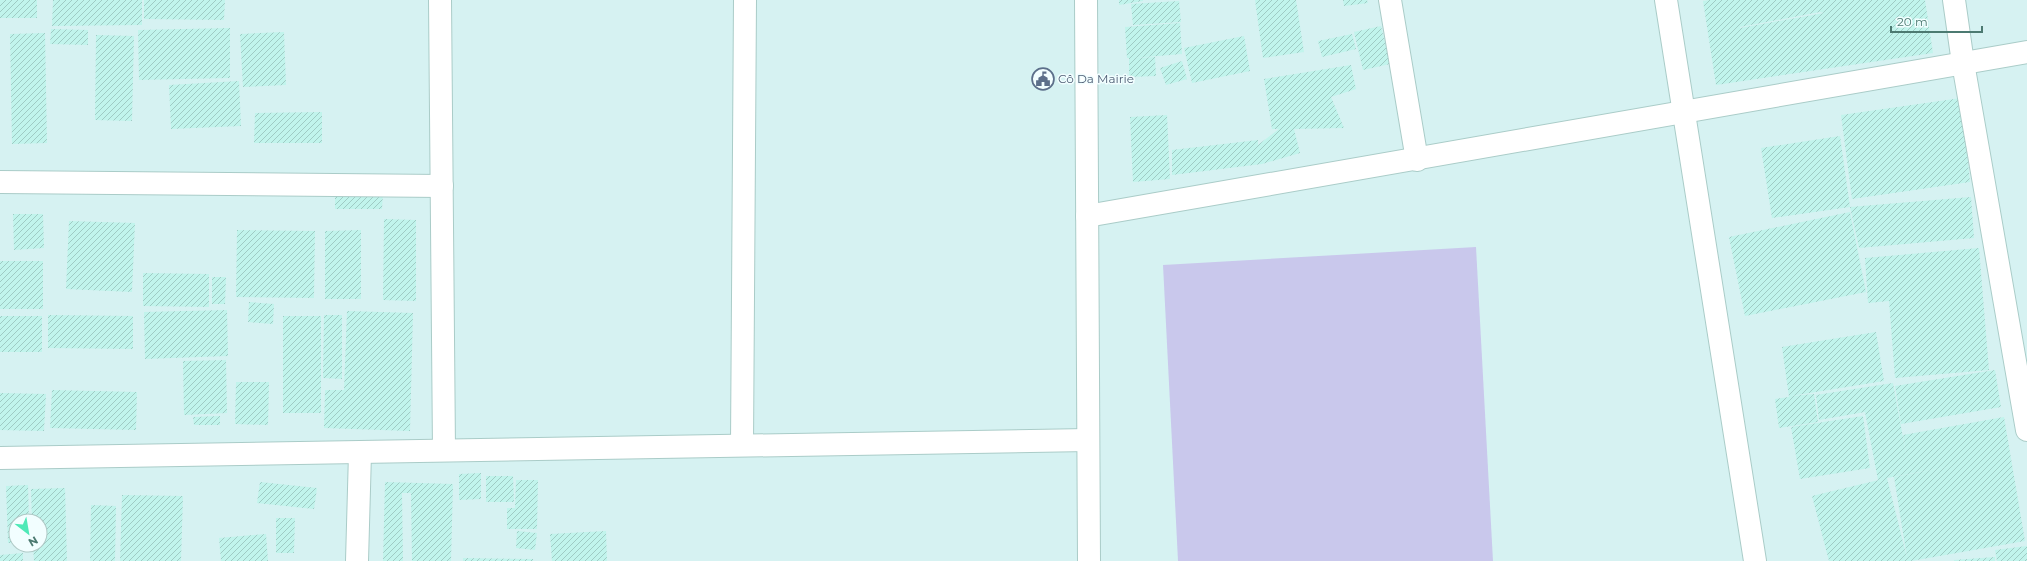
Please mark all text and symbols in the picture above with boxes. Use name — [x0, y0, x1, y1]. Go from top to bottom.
scale bar — [1891, 8, 1982, 34]
text: 20 m — [1897, 14, 1928, 29]
public building icon: Cô Da Mairie — [1030, 66, 1056, 92]
place label: Cô Da Mairie — [1058, 71, 1134, 86]
north arrow — [8, 513, 48, 553]
text: N — [26, 533, 41, 550]

